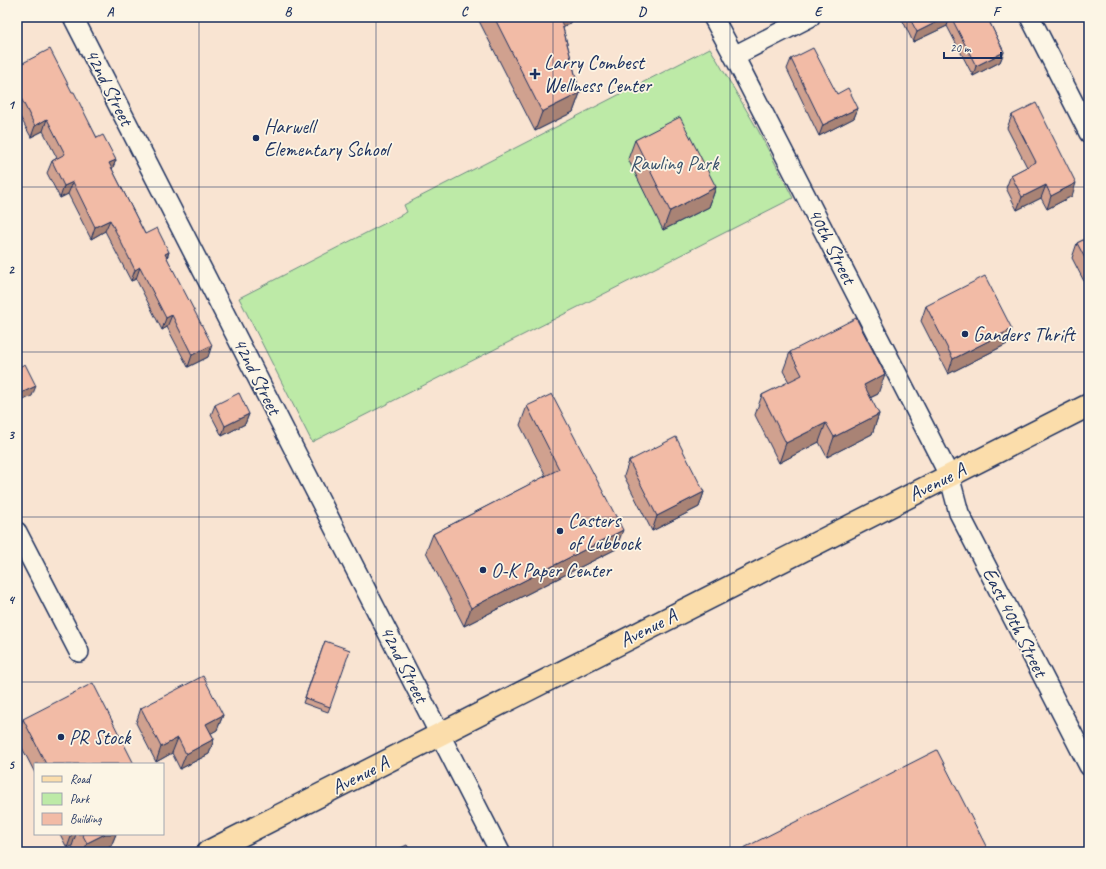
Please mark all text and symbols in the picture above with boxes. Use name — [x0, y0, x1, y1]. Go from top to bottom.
text: A — [107, 4, 115, 20]
text: B — [285, 4, 293, 20]
text: C — [461, 4, 469, 20]
text: D — [638, 4, 647, 20]
text: E — [815, 4, 824, 20]
text: F — [993, 4, 1002, 20]
scale bar — [944, 34, 1001, 60]
text: 20 m — [950, 40, 972, 56]
street label: 42nd Street — [79, 44, 140, 132]
place label: Larry Combest Wellness Center — [544, 50, 653, 98]
marker: Larry Combest Wellness Center — [529, 68, 541, 80]
text: 1 — [8, 97, 16, 113]
place label: Harwell Elementary School — [264, 114, 392, 162]
marker: Harwell Elementary School — [251, 133, 261, 143]
park label: Rawling Park — [630, 151, 720, 176]
street label: 40th Street — [802, 204, 863, 290]
text: 2 — [8, 262, 15, 278]
place label: Ganders Thrift — [973, 322, 1077, 347]
marker: Ganders Thrift — [960, 329, 970, 339]
street label: 42nd Street — [227, 333, 288, 421]
text: 3 — [8, 427, 15, 443]
street label: Avenue A — [904, 457, 971, 507]
place label: Casters of Lubbock — [568, 508, 642, 556]
marker: Casters of Lubbock — [555, 526, 565, 536]
place label: O-K Paper Center — [491, 558, 613, 583]
street label: East 40th Street — [977, 563, 1054, 683]
marker: O-K Paper Center — [478, 565, 488, 575]
text: 4 — [8, 592, 16, 608]
street label: Avenue A — [615, 603, 682, 653]
street label: 42nd Street — [374, 621, 435, 709]
place label: PR Stock — [69, 725, 132, 750]
marker: PR Stock — [56, 732, 66, 742]
street label: Avenue A — [327, 750, 394, 800]
text: 5 — [8, 757, 15, 773]
legend — [34, 763, 164, 835]
text: Road — [70, 771, 92, 787]
text: Park — [70, 791, 91, 807]
text: Building — [70, 811, 102, 827]

